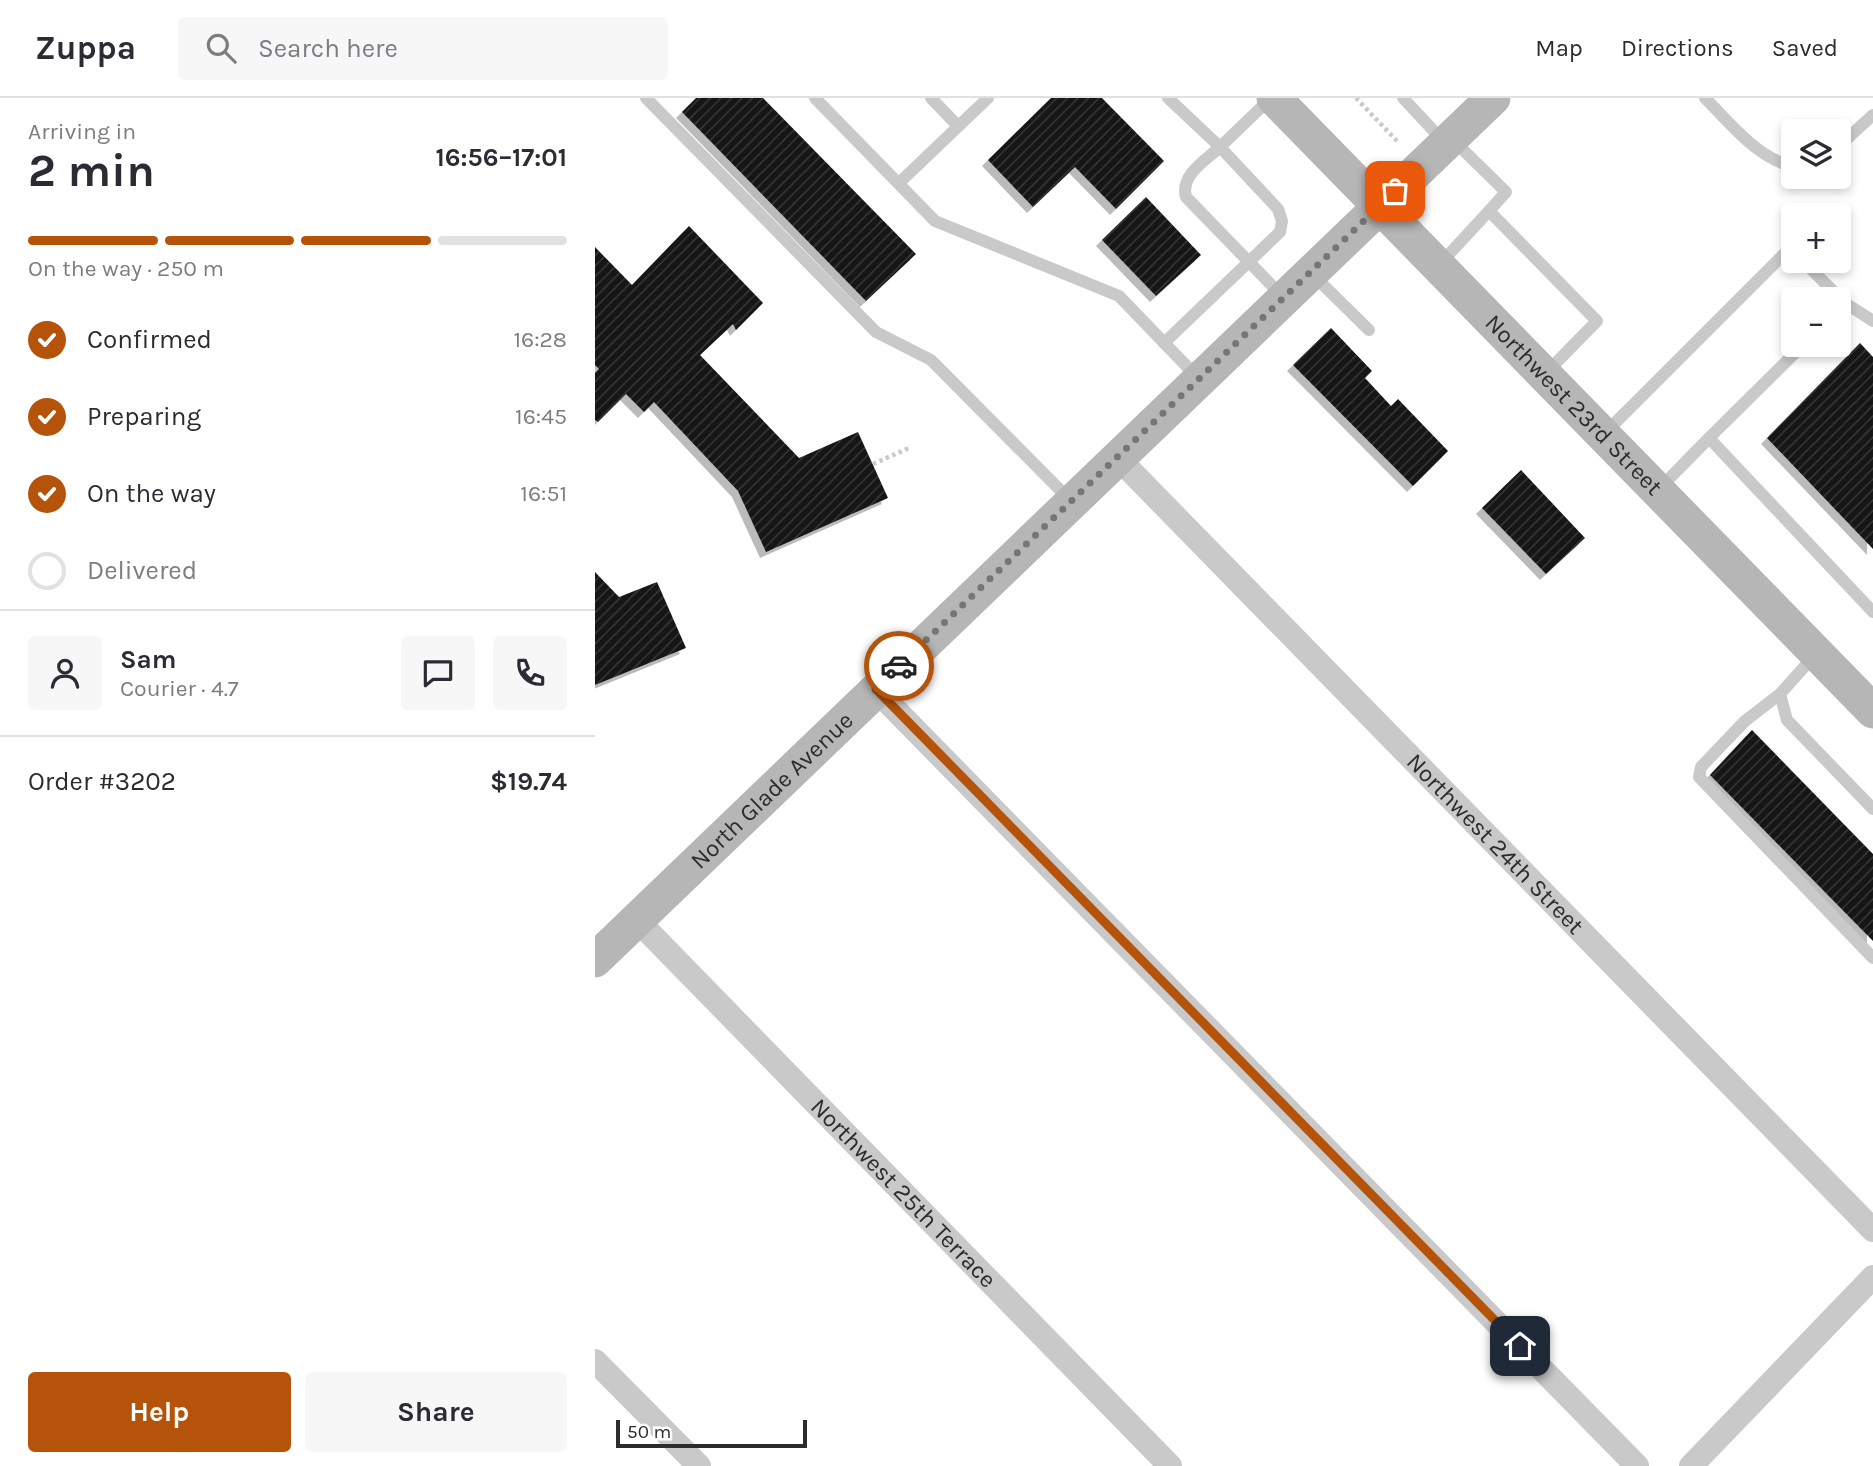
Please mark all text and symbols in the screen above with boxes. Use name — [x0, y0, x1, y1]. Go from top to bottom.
search box — [178, 17, 668, 80]
text: Zuppa — [35, 29, 136, 67]
icon: search — [202, 29, 240, 67]
text: Search here — [258, 33, 398, 64]
text: Map — [1535, 34, 1583, 62]
text: Directions — [1621, 34, 1734, 62]
text: Saved — [1772, 34, 1838, 62]
text: Arriving in — [28, 118, 136, 145]
map controls — [1781, 119, 1851, 357]
button: layers — [1781, 119, 1851, 189]
text: 16:56–17:01 — [435, 142, 567, 173]
text: 2 min — [28, 144, 155, 198]
pin — [1365, 161, 1425, 221]
icon: bag — [1376, 172, 1414, 210]
button: + — [1781, 203, 1851, 273]
text: On the way · 250 m — [28, 255, 224, 282]
button: − — [1781, 287, 1851, 357]
street label: Northwest 23rd Street — [1479, 309, 1668, 501]
icon: check — [28, 321, 66, 359]
text: Confirmed — [87, 324, 212, 355]
text: 16:28 — [513, 326, 567, 353]
icon: check — [28, 398, 66, 436]
text: Preparing — [87, 401, 201, 432]
text: 16:45 — [515, 403, 567, 430]
icon: check — [28, 475, 66, 513]
text: On the way — [87, 478, 216, 509]
text: 16:51 — [520, 480, 567, 507]
text: Delivered — [87, 555, 197, 586]
courier — [864, 631, 934, 701]
button: person — [28, 636, 102, 710]
button: chat — [401, 636, 475, 710]
button: phone — [493, 636, 567, 710]
text: Sam — [120, 644, 176, 675]
icon: car — [880, 647, 918, 685]
text: Courier · 4.7 — [120, 675, 239, 702]
street label: North Glade Avenue — [685, 706, 859, 875]
street label: Northwest 24th Street — [1401, 748, 1590, 940]
text: Order #3202 — [28, 766, 176, 797]
text: $19.74 — [490, 766, 567, 797]
street label: Northwest 25th Terrace — [805, 1093, 1002, 1293]
pin — [1490, 1316, 1550, 1376]
icon: home — [1501, 1327, 1539, 1365]
button: Help — [28, 1372, 291, 1452]
button: Share — [305, 1372, 567, 1452]
scale bar — [616, 1417, 807, 1449]
text: 50 m — [627, 1421, 671, 1443]

